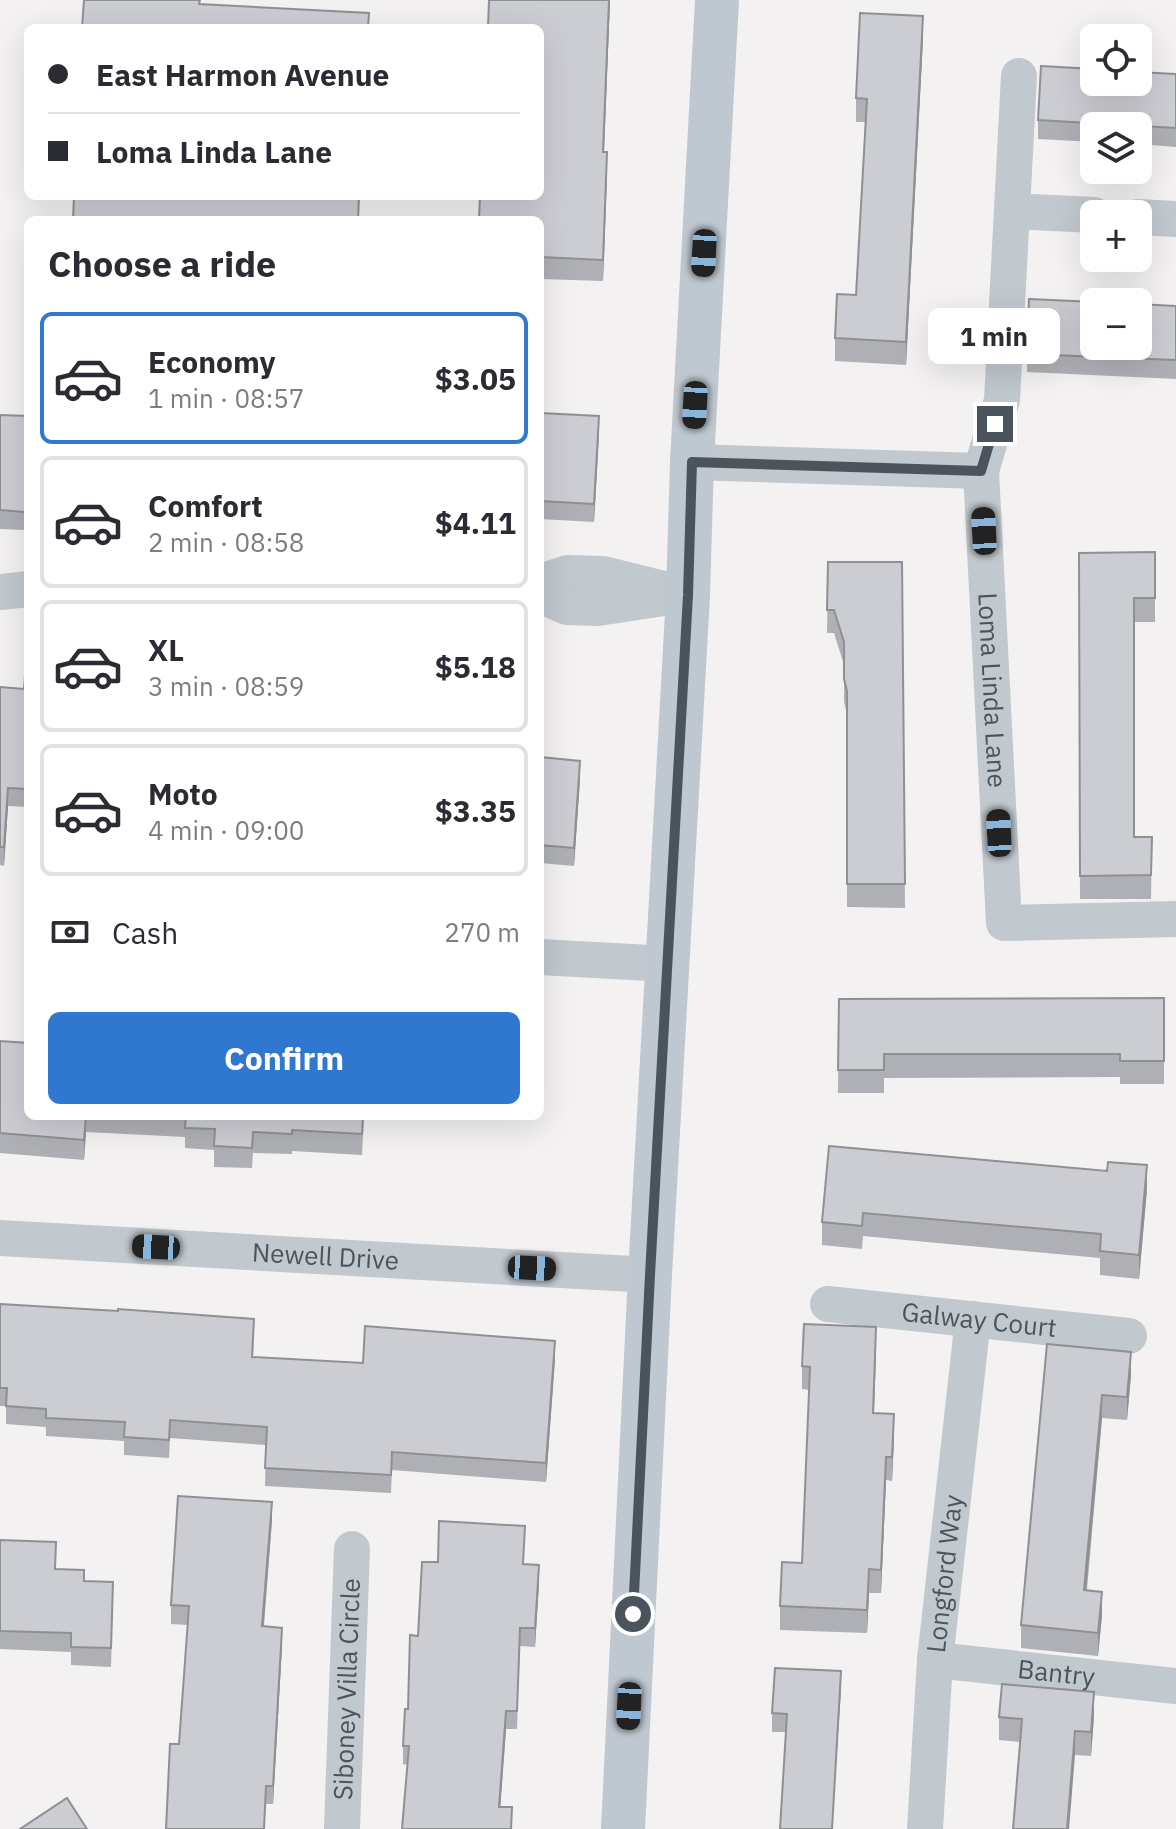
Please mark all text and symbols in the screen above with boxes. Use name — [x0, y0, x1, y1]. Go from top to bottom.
map controls — [1080, 24, 1152, 360]
button: locate — [1080, 24, 1152, 96]
text: East Harmon Avenue — [96, 55, 389, 94]
button: layers — [1080, 112, 1152, 184]
text: Loma Linda Lane — [96, 132, 332, 171]
button: + — [1080, 200, 1152, 272]
car — [691, 228, 717, 278]
text: Choose a ride — [48, 240, 276, 287]
button: − — [1080, 288, 1152, 360]
callout: 1 min — [929, 308, 1061, 364]
text: 1 min — [960, 319, 1028, 353]
icon: car — [52, 342, 124, 414]
text: Economy — [148, 342, 276, 381]
text: $3.05 — [435, 359, 516, 398]
car — [682, 380, 708, 430]
text: 1 min · 08:57 — [148, 381, 304, 415]
route end — [977, 406, 1013, 442]
icon: car — [52, 486, 124, 558]
text: Comfort — [148, 486, 263, 525]
text: $4.11 — [435, 503, 516, 542]
car — [971, 506, 997, 556]
text: 2 min · 08:58 — [148, 525, 304, 559]
street label: Loma Linda Lane — [971, 592, 1015, 789]
icon: car — [52, 630, 124, 702]
text: XL — [148, 630, 184, 669]
text: $5.18 — [435, 647, 516, 686]
text: 3 min · 08:59 — [148, 669, 304, 703]
icon: car — [52, 774, 124, 846]
text: Moto — [148, 774, 218, 813]
text: $3.35 — [435, 791, 516, 830]
car — [986, 808, 1012, 858]
text: 4 min · 09:00 — [148, 813, 304, 847]
icon: cash — [48, 910, 92, 954]
text: Cash — [112, 913, 178, 952]
text: 270 m — [444, 915, 520, 949]
button: Confirm — [48, 1012, 520, 1104]
car — [131, 1234, 181, 1260]
street label: Newell Drive — [251, 1234, 400, 1277]
car — [507, 1255, 557, 1281]
street label: Galway Court — [900, 1294, 1059, 1344]
street label: Longford Way — [918, 1493, 969, 1655]
street label: Siboney Villa Circle — [325, 1577, 367, 1801]
route start — [615, 1596, 651, 1632]
street label: Bantry — [1016, 1651, 1097, 1693]
car — [616, 1681, 642, 1731]

